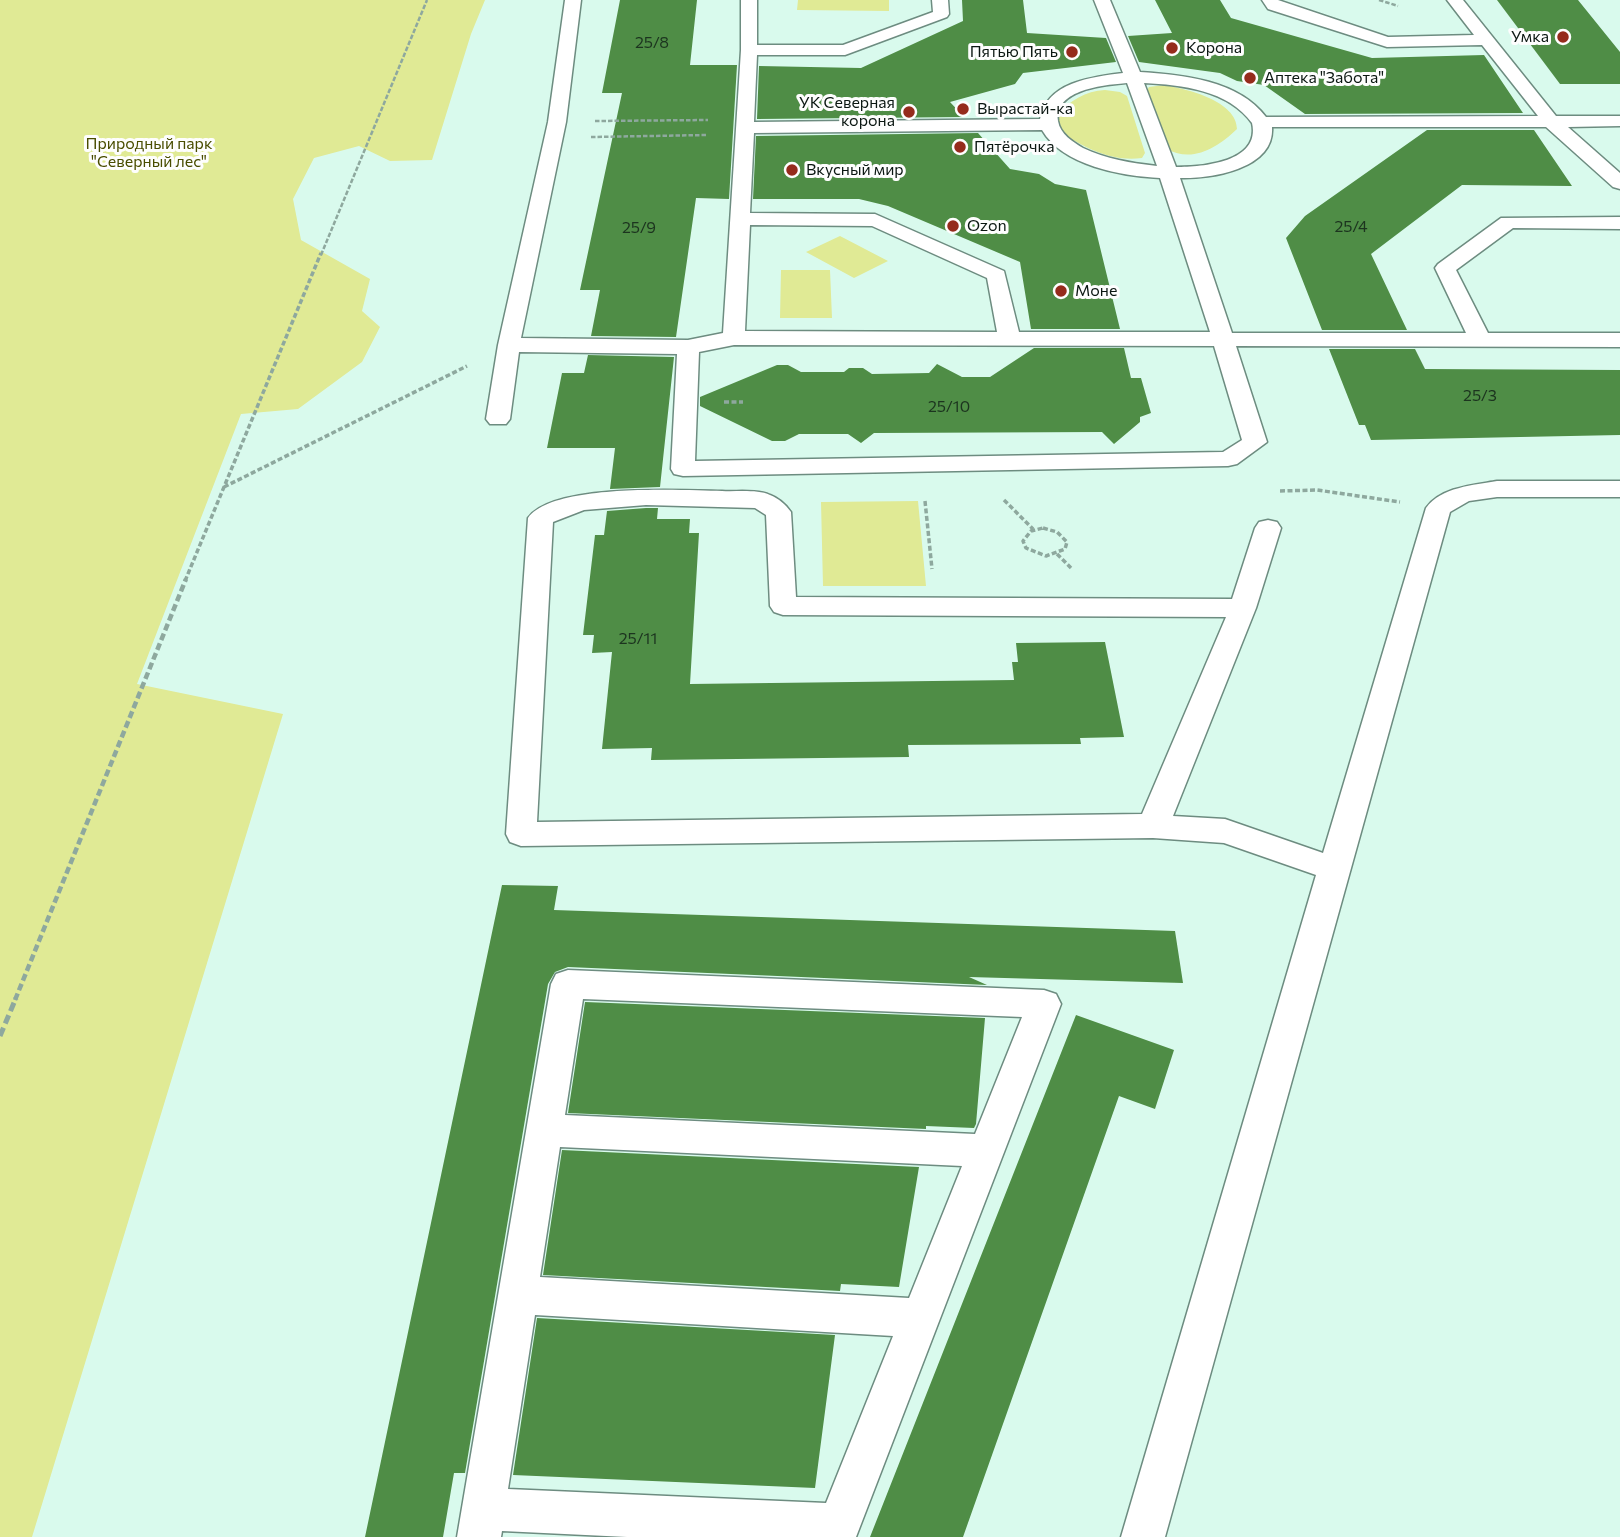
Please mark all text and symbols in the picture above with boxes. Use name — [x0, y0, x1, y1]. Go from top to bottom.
place label: Умка — [1511, 27, 1549, 47]
marker: Умка — [1555, 29, 1571, 45]
house number: 25/8 — [635, 33, 669, 53]
place label: Корона — [1186, 38, 1242, 58]
marker: Корона — [1164, 40, 1180, 56]
place label: Пятью Пять — [970, 42, 1058, 62]
marker: Пятью Пять — [1064, 44, 1080, 60]
place label: Аптека "Забота" — [1264, 68, 1384, 88]
marker: Аптека "Забота" — [1242, 70, 1258, 86]
place label: УК Северная корона — [799, 93, 895, 131]
place label: Вырастай-ка — [977, 99, 1073, 119]
marker: Вырастай-ка — [955, 101, 971, 117]
marker: УК Северная корона — [901, 104, 917, 120]
park label: Природный парк "Северный лес" — [86, 134, 212, 172]
place label: Пятёрочка — [974, 137, 1054, 157]
marker: Пятёрочка — [952, 139, 968, 155]
place label: Вкусный мир — [806, 160, 904, 180]
marker: Вкусный мир — [784, 162, 800, 178]
place label: Ozon — [967, 216, 1007, 236]
house number: 25/4 — [1334, 217, 1368, 237]
house number: 25/9 — [622, 218, 656, 238]
marker: Ozon — [945, 218, 961, 234]
place label: Моне — [1075, 281, 1117, 301]
marker: Моне — [1053, 283, 1069, 299]
house number: 25/3 — [1463, 386, 1497, 406]
house number: 25/10 — [928, 397, 970, 417]
house number: 25/11 — [619, 629, 657, 649]

